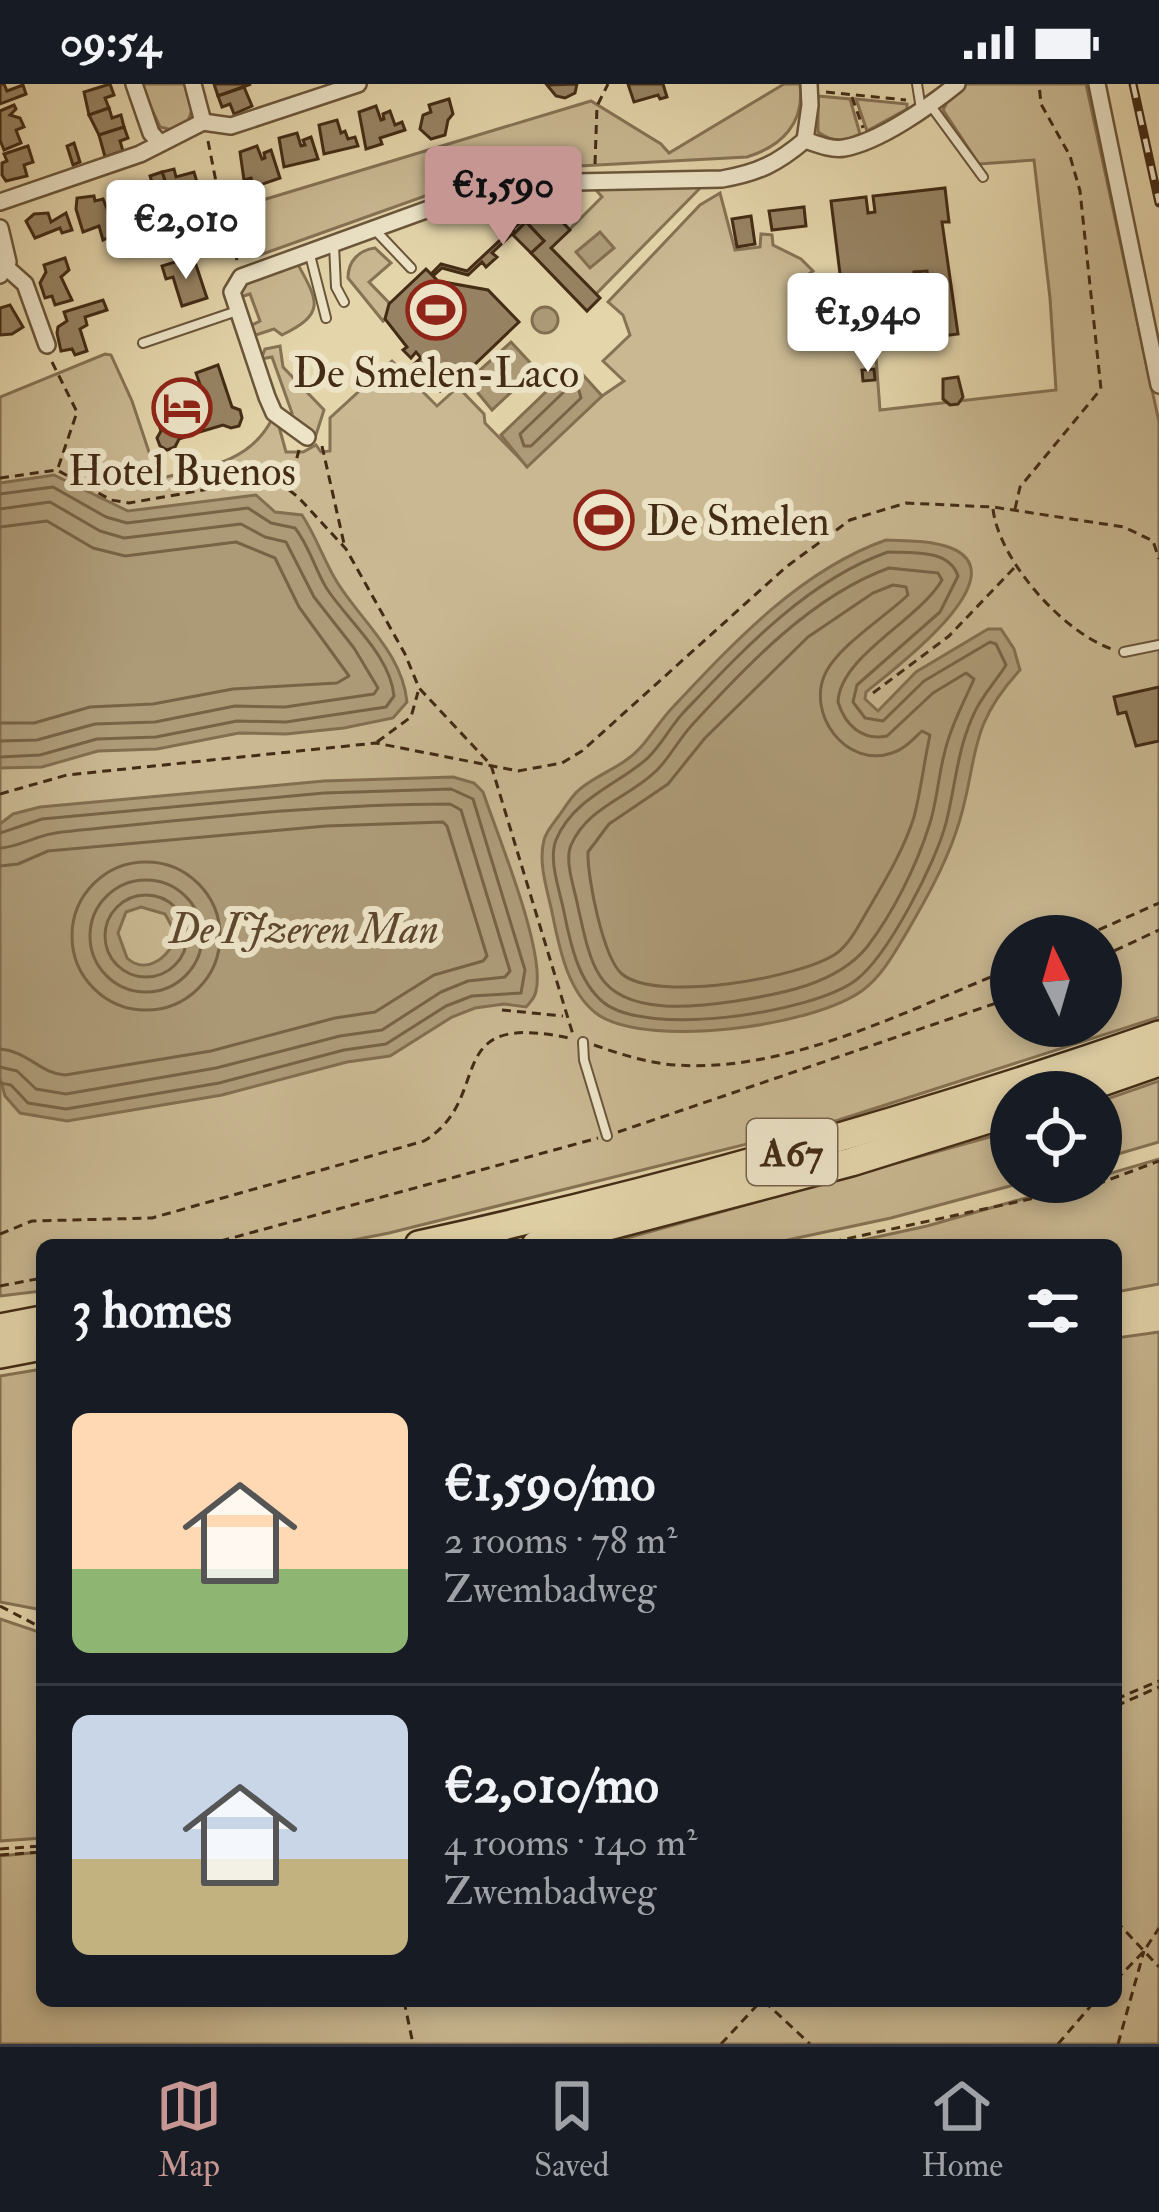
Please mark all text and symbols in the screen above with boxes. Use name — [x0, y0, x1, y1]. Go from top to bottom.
text: 09:54 — [60, 14, 160, 70]
pin: €1,590 — [405, 146, 601, 248]
text: €1,590 — [452, 160, 554, 209]
pin: €2,010 — [88, 180, 284, 282]
text: €2,010 — [133, 194, 239, 243]
pin: €1,940 — [770, 273, 966, 375]
sports icon: De Smelen-Laco — [405, 279, 467, 341]
text: €1,940 — [814, 287, 922, 336]
place label: De Smelen-Laco — [293, 348, 579, 400]
hotel icon: Hotel Buenos — [151, 377, 213, 439]
place label: Hotel Buenos — [68, 446, 296, 498]
sports icon: De Smelen — [573, 489, 635, 551]
place label: De Smelen — [646, 496, 830, 548]
park label: De IJzeren Man — [167, 904, 439, 956]
north arrow — [990, 915, 1122, 1047]
map controls — [990, 915, 1122, 1203]
button: locate — [990, 1071, 1122, 1203]
road number: A67 — [747, 1119, 837, 1185]
icon: filters — [1020, 1278, 1086, 1344]
text: 3 homes — [72, 1279, 232, 1343]
text: €1,590/mo — [444, 1452, 655, 1516]
icon: home — [168, 1461, 312, 1605]
text: 2 rooms · 78 m² — [444, 1516, 677, 1565]
text: Zwembadweg — [444, 1565, 656, 1614]
text: €2,010/mo — [444, 1754, 659, 1818]
icon: home — [168, 1763, 312, 1907]
text: 4 rooms · 140 m² — [444, 1818, 697, 1867]
text: Zwembadweg — [444, 1867, 656, 1916]
tab: Map — [156, 2073, 222, 2186]
tab: Saved — [534, 2073, 609, 2186]
tab: Home — [921, 2073, 1003, 2186]

